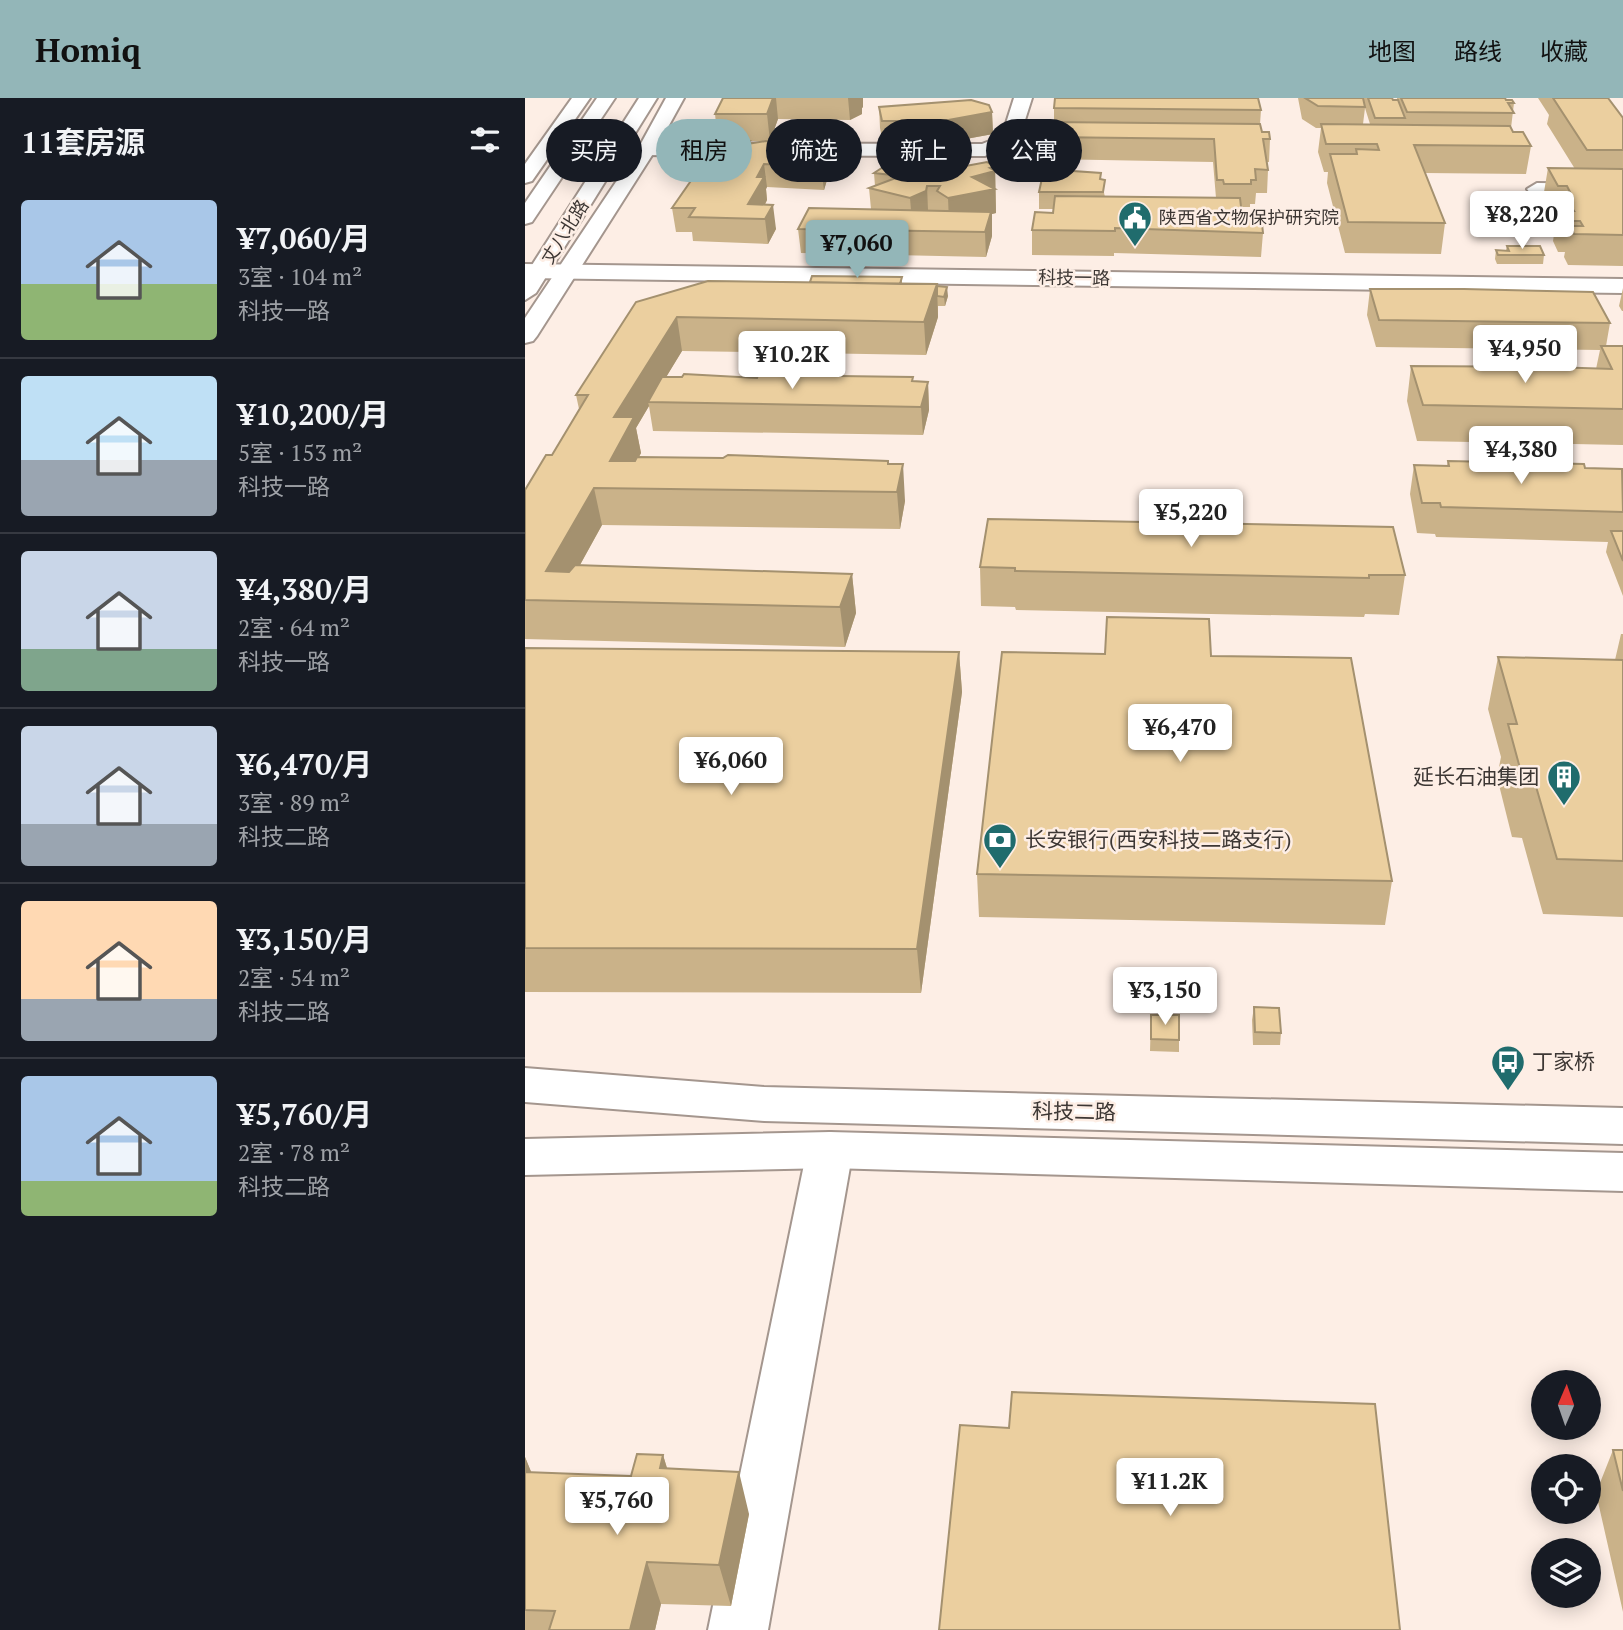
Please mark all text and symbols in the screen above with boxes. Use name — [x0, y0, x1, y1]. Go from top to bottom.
text: Homiq — [35, 28, 141, 71]
text: 地图 — [1368, 35, 1416, 67]
text: 路线 — [1454, 35, 1502, 67]
text: 收藏 — [1540, 35, 1588, 67]
chip: 买房 — [546, 119, 642, 182]
chip: 租房 — [656, 119, 752, 182]
chip: 筛选 — [766, 119, 862, 182]
chip: 新上 — [876, 119, 972, 182]
chip: 公寓 — [986, 119, 1082, 182]
icon: filters — [466, 121, 504, 159]
text: 11套房源 — [21, 122, 145, 162]
pin: ¥8,220 — [1465, 192, 1579, 251]
street label: 丈八北路 — [535, 195, 593, 268]
text: ¥8,220 — [1486, 198, 1558, 229]
public building icon: 陕西省文物保护研究院 — [1116, 199, 1154, 248]
place label: 陕西省文物保护研究院 — [1159, 205, 1339, 229]
text: ¥7,060/月 — [238, 218, 371, 258]
pin: ¥7,060 — [800, 220, 914, 280]
text: ¥7,060 — [822, 227, 892, 258]
icon: home — [77, 228, 161, 312]
text: 3室 · 104 m² — [238, 261, 362, 292]
street label: 科技一路 — [1038, 264, 1110, 290]
text: 科技一路 — [238, 295, 330, 326]
pin: ¥4,950 — [1468, 326, 1582, 385]
pin: ¥10.2K — [735, 331, 849, 391]
text: ¥4,950 — [1489, 332, 1561, 363]
text: ¥10.2K — [754, 338, 830, 369]
text: ¥10,200/月 — [238, 394, 389, 434]
icon: home — [77, 404, 161, 488]
pin: ¥4,380 — [1464, 426, 1578, 486]
text: ¥4,380 — [1485, 433, 1557, 464]
text: 5室 · 153 m² — [238, 437, 362, 468]
text: 科技一路 — [238, 471, 330, 502]
pin: ¥5,220 — [1134, 490, 1248, 549]
text: ¥5,220 — [1155, 496, 1227, 527]
text: ¥4,380/月 — [238, 569, 372, 609]
icon: home — [77, 579, 161, 663]
text: 2室 · 64 m² — [238, 612, 350, 643]
text: 科技一路 — [238, 646, 330, 677]
pin: ¥6,470 — [1123, 704, 1237, 764]
text: ¥6,470 — [1144, 711, 1216, 742]
pin: ¥6,060 — [674, 738, 788, 797]
text: ¥6,470/月 — [238, 744, 372, 784]
text: ¥6,060 — [695, 744, 767, 775]
icon: home — [77, 754, 161, 838]
building icon: 延长石油集团 — [1545, 758, 1583, 807]
place label: 延长石油集团 — [1413, 762, 1539, 790]
text: 3室 · 89 m² — [238, 787, 350, 818]
text: 科技二路 — [238, 821, 330, 852]
bank icon: 长安银行(西安科技二路支行) — [981, 821, 1019, 870]
place label: 长安银行(西安科技二路支行) — [1025, 825, 1291, 853]
text: ¥3,150/月 — [238, 919, 372, 959]
icon: home — [77, 929, 161, 1013]
text: 2室 · 54 m² — [238, 962, 350, 993]
pin: ¥3,150 — [1108, 968, 1222, 1027]
text: ¥3,150 — [1129, 974, 1201, 1005]
text: 科技二路 — [238, 996, 330, 1027]
bus stop icon: 丁家桥 — [1489, 1043, 1527, 1092]
place label: 丁家桥 — [1532, 1047, 1595, 1075]
text: ¥5,760/月 — [238, 1094, 372, 1134]
street label: 科技二路 — [1032, 1096, 1116, 1126]
icon: home — [77, 1104, 161, 1188]
text: 2室 · 78 m² — [238, 1137, 350, 1168]
text: 科技二路 — [238, 1171, 330, 1202]
north arrow — [1531, 1370, 1601, 1440]
map controls — [1531, 1370, 1601, 1608]
button: locate — [1531, 1454, 1601, 1524]
pin: ¥11.2K — [1113, 1458, 1227, 1518]
text: ¥11.2K — [1132, 1465, 1208, 1496]
pin: ¥5,760 — [560, 1478, 674, 1537]
text: ¥5,760 — [581, 1484, 653, 1515]
button: layers — [1531, 1538, 1601, 1608]

